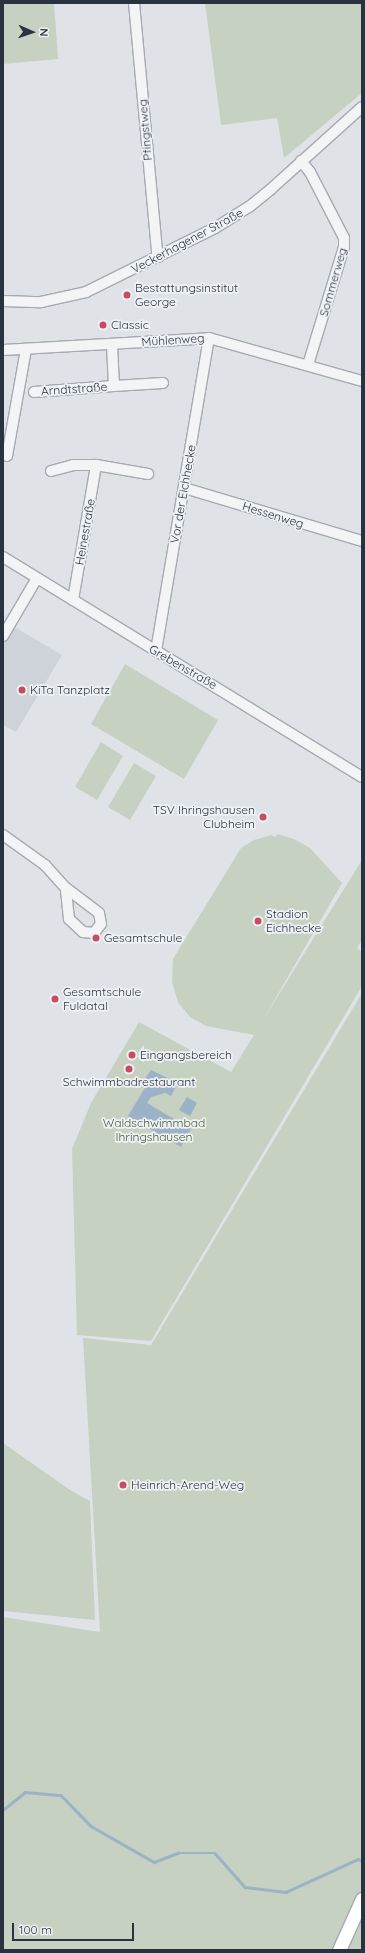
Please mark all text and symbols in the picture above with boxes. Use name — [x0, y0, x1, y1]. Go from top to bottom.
north arrow — [12, 12, 52, 52]
text: N — [37, 28, 51, 37]
street label: Pfingstweg — [135, 99, 155, 161]
street label: Veckerhagener Straße — [129, 205, 245, 277]
street label: Sommerweg — [316, 246, 350, 318]
place label: Bestattungsinstitut George — [135, 281, 238, 309]
marker: Bestattungsinstitut George — [122, 290, 132, 300]
place label: Classic — [111, 318, 149, 332]
marker: Classic — [98, 320, 108, 330]
street label: Mühlenweg — [141, 331, 205, 349]
street label: Arndtstraße — [40, 380, 108, 398]
street label: Vor der Eichhecke — [167, 444, 199, 544]
street label: Heinestraße — [72, 498, 98, 566]
street label: Hessenweg — [240, 499, 306, 531]
street label: Grebenstraße — [147, 642, 219, 692]
place label: KiTa Tanzplatz — [30, 683, 110, 697]
marker: KiTa Tanzplatz — [17, 685, 27, 695]
place label: TSV Ihringshausen Clubheim — [153, 803, 255, 831]
marker: TSV Ihringshausen Clubheim — [258, 812, 268, 822]
place label: Stadion Eichhecke — [266, 907, 321, 935]
marker: Stadion Eichhecke — [253, 916, 263, 926]
place label: Gesamtschule — [104, 931, 182, 945]
marker: Gesamtschule — [91, 933, 101, 943]
place label: Gesamtschule Fuldatal — [63, 985, 141, 1013]
marker: Gesamtschule Fuldatal — [50, 994, 60, 1004]
place label: Eingangsbereich — [140, 1048, 232, 1062]
marker: Eingangsbereich — [127, 1050, 137, 1060]
marker: Schwimmbadrestaurant — [124, 1064, 134, 1074]
place label: Schwimmbadrestaurant — [63, 1075, 195, 1089]
park label: Waldschwimmbad Ihringshausen — [103, 1116, 205, 1144]
place label: Heinrich-Arend-Weg — [131, 1478, 244, 1492]
marker: Heinrich-Arend-Weg — [118, 1480, 128, 1490]
scale bar — [14, 1915, 136, 1941]
text: 100 m — [19, 1922, 52, 1937]

